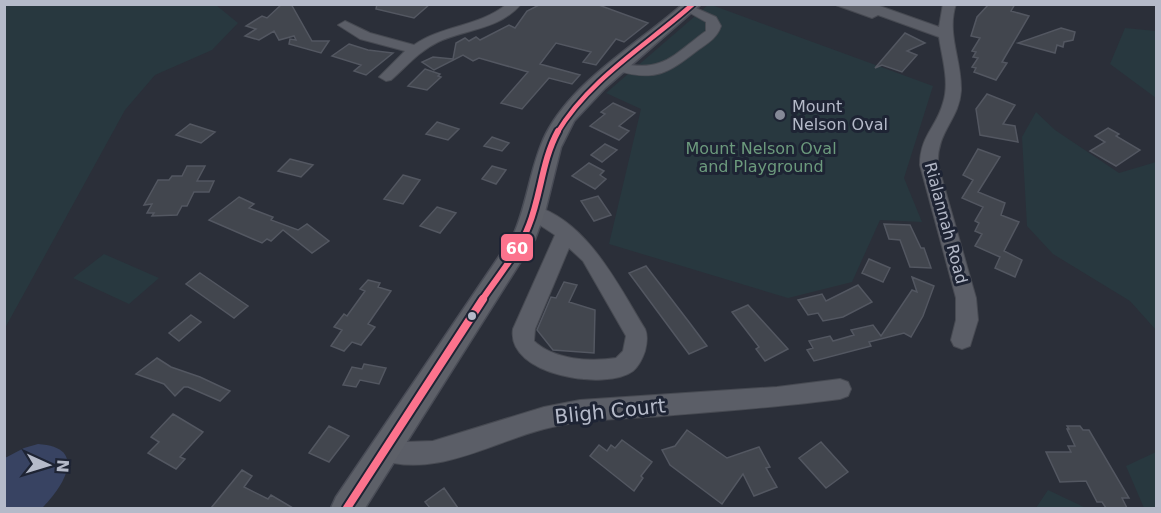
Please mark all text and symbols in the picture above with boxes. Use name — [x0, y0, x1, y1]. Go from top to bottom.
place label: Mount Nelson Oval — [792, 97, 888, 134]
marker: Mount Nelson Oval — [773, 108, 787, 122]
park label: Mount Nelson Oval and Playground — [685, 139, 837, 176]
street label: Rialannah Road — [921, 160, 971, 286]
line badge: 60 — [500, 233, 534, 262]
text: 60 — [506, 239, 528, 258]
unlabelled marker — [466, 310, 478, 322]
street label: Bligh Court — [553, 393, 667, 429]
north arrow — [18, 435, 78, 495]
text: N — [53, 459, 72, 473]

